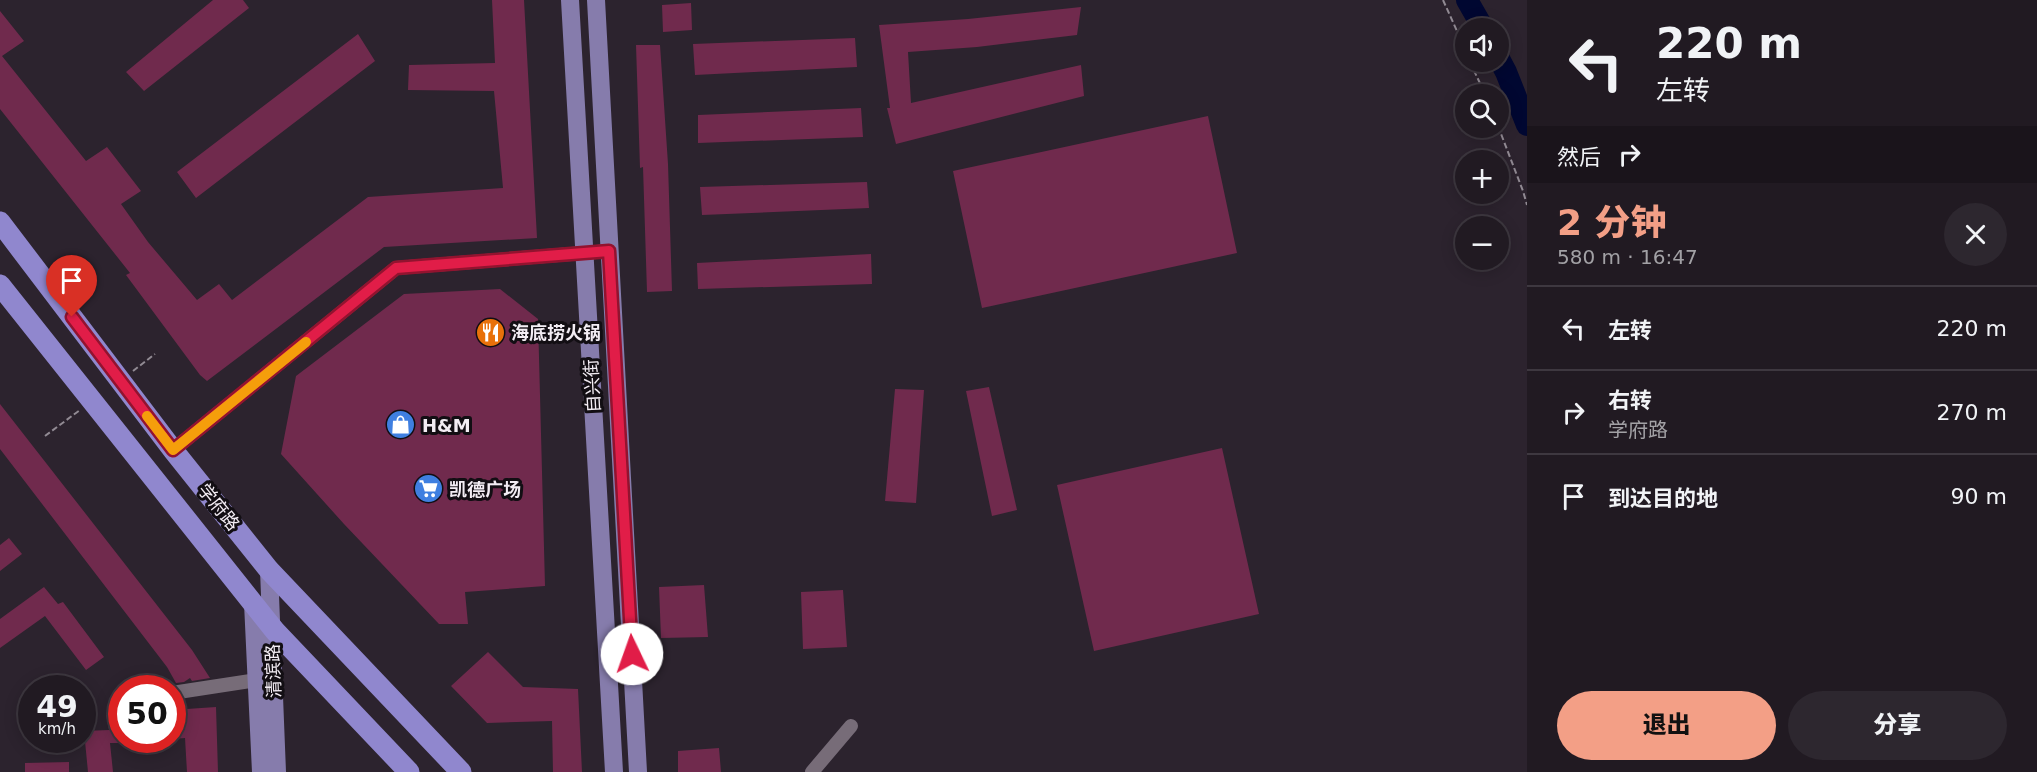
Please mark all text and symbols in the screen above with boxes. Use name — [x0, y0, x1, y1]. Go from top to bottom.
map controls — [1455, 18, 1509, 270]
button: sound — [1455, 18, 1509, 72]
text: 220 m — [1656, 19, 1802, 68]
icon: left — [1557, 24, 1635, 102]
text: 左转 — [1656, 75, 1710, 106]
button: search — [1455, 84, 1509, 138]
icon: right — [1613, 138, 1646, 171]
text: 然后 — [1557, 145, 1601, 170]
button: + — [1455, 150, 1509, 204]
text: 2 分钟 — [1557, 202, 1667, 243]
button: close — [1944, 203, 2007, 266]
button: − — [1455, 216, 1509, 270]
text: 580 m · 16:47 — [1557, 245, 1698, 269]
pin — [46, 255, 97, 317]
icon: arrive — [55, 264, 88, 297]
icon: left — [1557, 312, 1590, 345]
restaurant icon: 海底捞火锅 — [474, 316, 506, 348]
text: 220 m — [1937, 316, 2007, 341]
text: 左转 — [1608, 318, 1652, 343]
place label: 海底捞火锅 — [511, 322, 601, 343]
street label: 自兴街 — [580, 358, 604, 414]
text: 右转 — [1608, 388, 1652, 413]
icon: right — [1557, 396, 1590, 429]
text: 270 m — [1937, 400, 2007, 425]
shop icon: H&M — [385, 409, 417, 441]
place label: H&M — [422, 415, 471, 436]
text: 学府路 — [1608, 418, 1668, 442]
supermarket icon: 凯德广场 — [412, 473, 444, 505]
street label: 学府路 — [194, 479, 244, 535]
place label: 凯德广场 — [449, 479, 521, 500]
icon: arrive — [1557, 480, 1590, 513]
text: 90 m — [1951, 484, 2007, 509]
text: 到达目的地 — [1608, 486, 1718, 511]
position arrow — [600, 622, 664, 686]
street label: 清滨路 — [262, 644, 284, 698]
speed limit sign: 50 — [108, 675, 186, 753]
text: 49 — [36, 689, 78, 724]
button: 退出 — [1557, 691, 1776, 760]
button: 分享 — [1788, 691, 2007, 760]
text: km/h — [38, 720, 76, 738]

